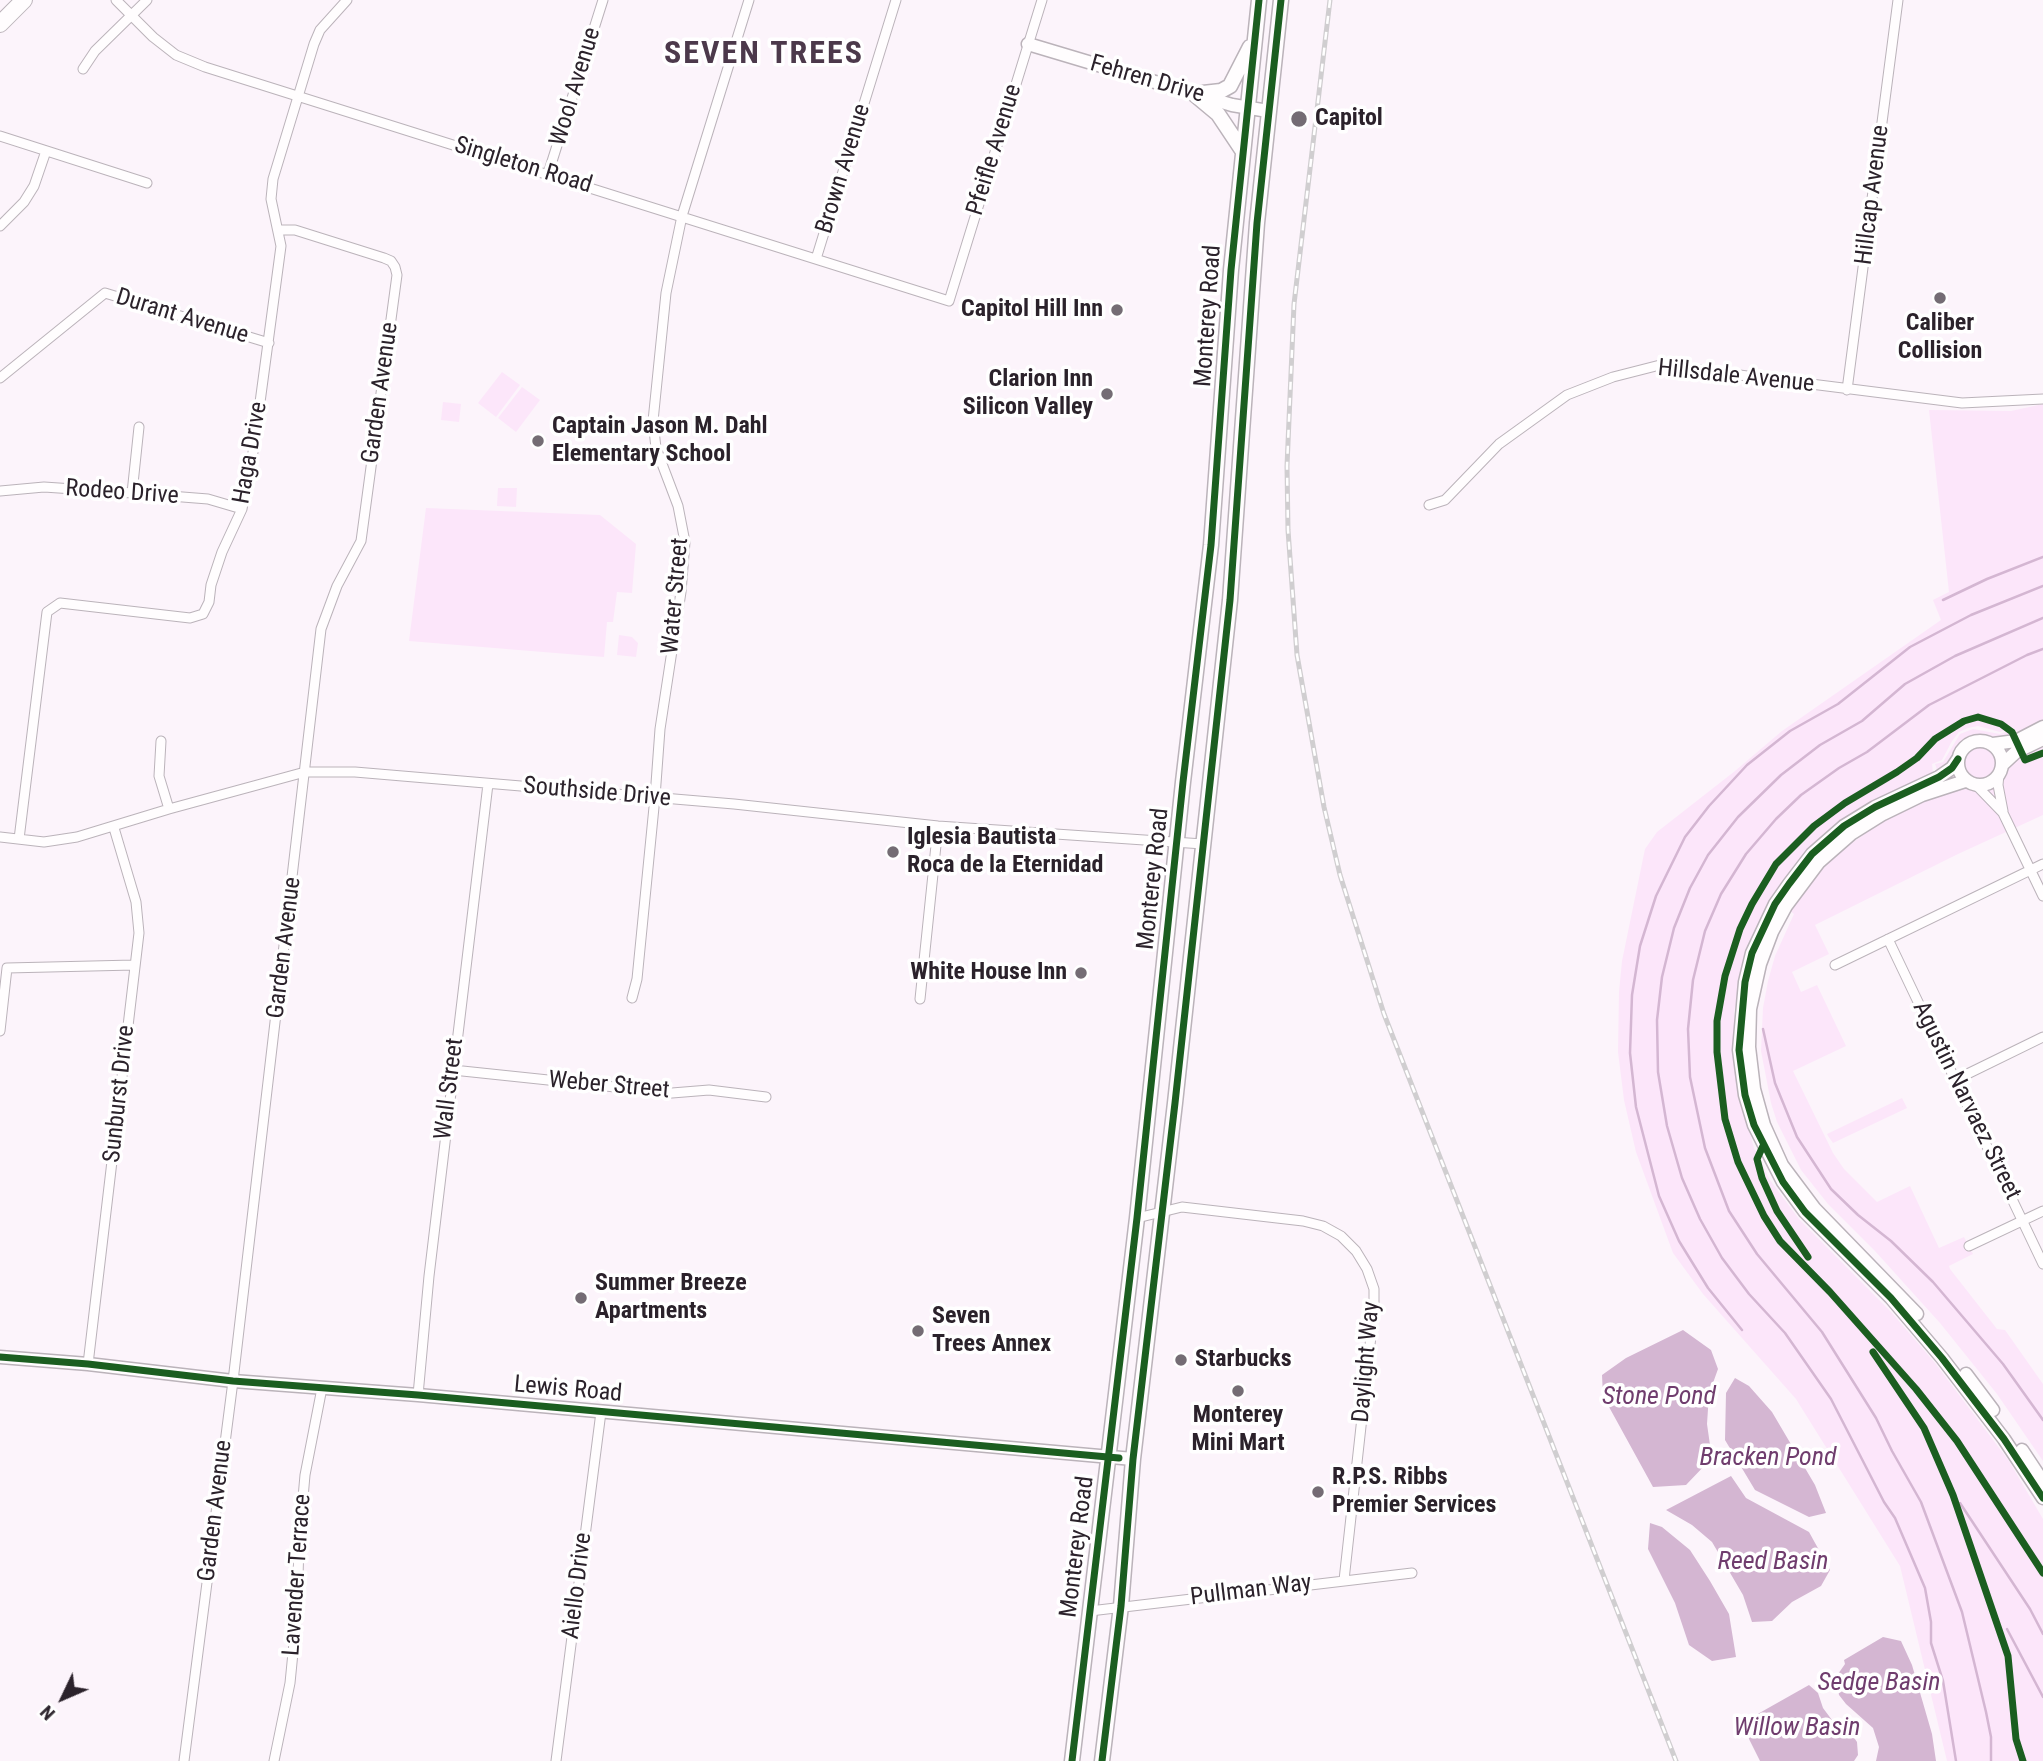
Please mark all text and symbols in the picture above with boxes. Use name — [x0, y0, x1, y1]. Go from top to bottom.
street label: Wool Avenue — [544, 24, 608, 150]
district label: SEVEN TREES — [665, 36, 863, 74]
street label: Fehren Drive — [1087, 50, 1207, 110]
street label: Pfeifle Avenue — [961, 81, 1029, 219]
street label: Brown Avenue — [811, 101, 877, 237]
place label: Capitol — [1315, 105, 1383, 133]
marker: Capitol — [1289, 109, 1309, 129]
street label: Hillcap Avenue — [1850, 124, 1896, 266]
street label: Singleton Road — [451, 131, 595, 201]
street label: Monterey Road — [1190, 244, 1228, 388]
street label: Durant Avenue — [112, 283, 252, 351]
marker: Caliber Collision — [1932, 290, 1948, 306]
place label: Capitol Hill Inn — [961, 296, 1103, 324]
marker: Capitol Hill Inn — [1109, 302, 1125, 318]
place label: Caliber Collision — [1898, 310, 1982, 366]
street label: Garden Avenue — [357, 321, 405, 465]
street label: Hillsdale Avenue — [1656, 354, 1816, 400]
place label: Clarion Inn Silicon Valley — [963, 366, 1093, 422]
marker: Clarion Inn Silicon Valley — [1099, 386, 1115, 402]
street label: Haga Drive — [228, 400, 274, 506]
place label: Captain Jason M. Dahl Elementary School — [552, 413, 768, 469]
marker: Captain Jason M. Dahl Elementary School — [530, 433, 546, 449]
street label: Rodeo Drive — [64, 475, 180, 511]
street label: Water Street — [657, 537, 695, 655]
street label: Southside Drive — [522, 772, 672, 814]
street label: Monterey Road — [1132, 807, 1176, 951]
place label: Iglesia Bautista Roca de la Eternidad — [907, 824, 1103, 880]
marker: Iglesia Bautista Roca de la Eternidad — [885, 844, 901, 860]
street label: Garden Avenue — [262, 876, 308, 1020]
place label: White House Inn — [910, 959, 1067, 987]
marker: White House Inn — [1073, 965, 1089, 981]
street label: Agustin Narvaez Street — [1906, 997, 2026, 1205]
street label: Sunburst Drive — [98, 1024, 142, 1164]
street label: Wall Street — [429, 1037, 471, 1141]
street label: Weber Street — [547, 1066, 671, 1106]
place label: Summer Breeze Apartments — [595, 1270, 747, 1326]
marker: Summer Breeze Apartments — [573, 1290, 589, 1306]
street label: Daylight Way — [1347, 1300, 1387, 1424]
place label: Seven Trees Annex — [932, 1303, 1051, 1359]
marker: Seven Trees Annex — [910, 1323, 926, 1339]
place label: Starbucks — [1195, 1346, 1292, 1374]
marker: Starbucks — [1173, 1352, 1189, 1368]
street label: Lewis Road — [513, 1371, 623, 1409]
water label: Stone Pond — [1602, 1381, 1716, 1413]
marker: Monterey Mini Mart — [1230, 1383, 1246, 1399]
place label: Monterey Mini Mart — [1191, 1402, 1285, 1458]
street label: Garden Avenue — [193, 1439, 239, 1583]
water label: Bracken Pond — [1700, 1442, 1836, 1474]
place label: R.P.S. Ribbs Premier Services — [1332, 1464, 1496, 1520]
street label: Monterey Road — [1055, 1475, 1101, 1619]
marker: R.P.S. Ribbs Premier Services — [1310, 1484, 1326, 1500]
street label: Lavender Terrace — [278, 1493, 318, 1657]
street label: Aiello Drive — [557, 1531, 599, 1641]
water label: Reed Basin — [1718, 1546, 1828, 1578]
street label: Pullman Way — [1189, 1569, 1313, 1613]
north arrow — [28, 1663, 98, 1733]
water label: Sedge Basin — [1818, 1667, 1940, 1699]
text: N — [35, 1701, 60, 1725]
water label: Willow Basin — [1734, 1712, 1860, 1744]

